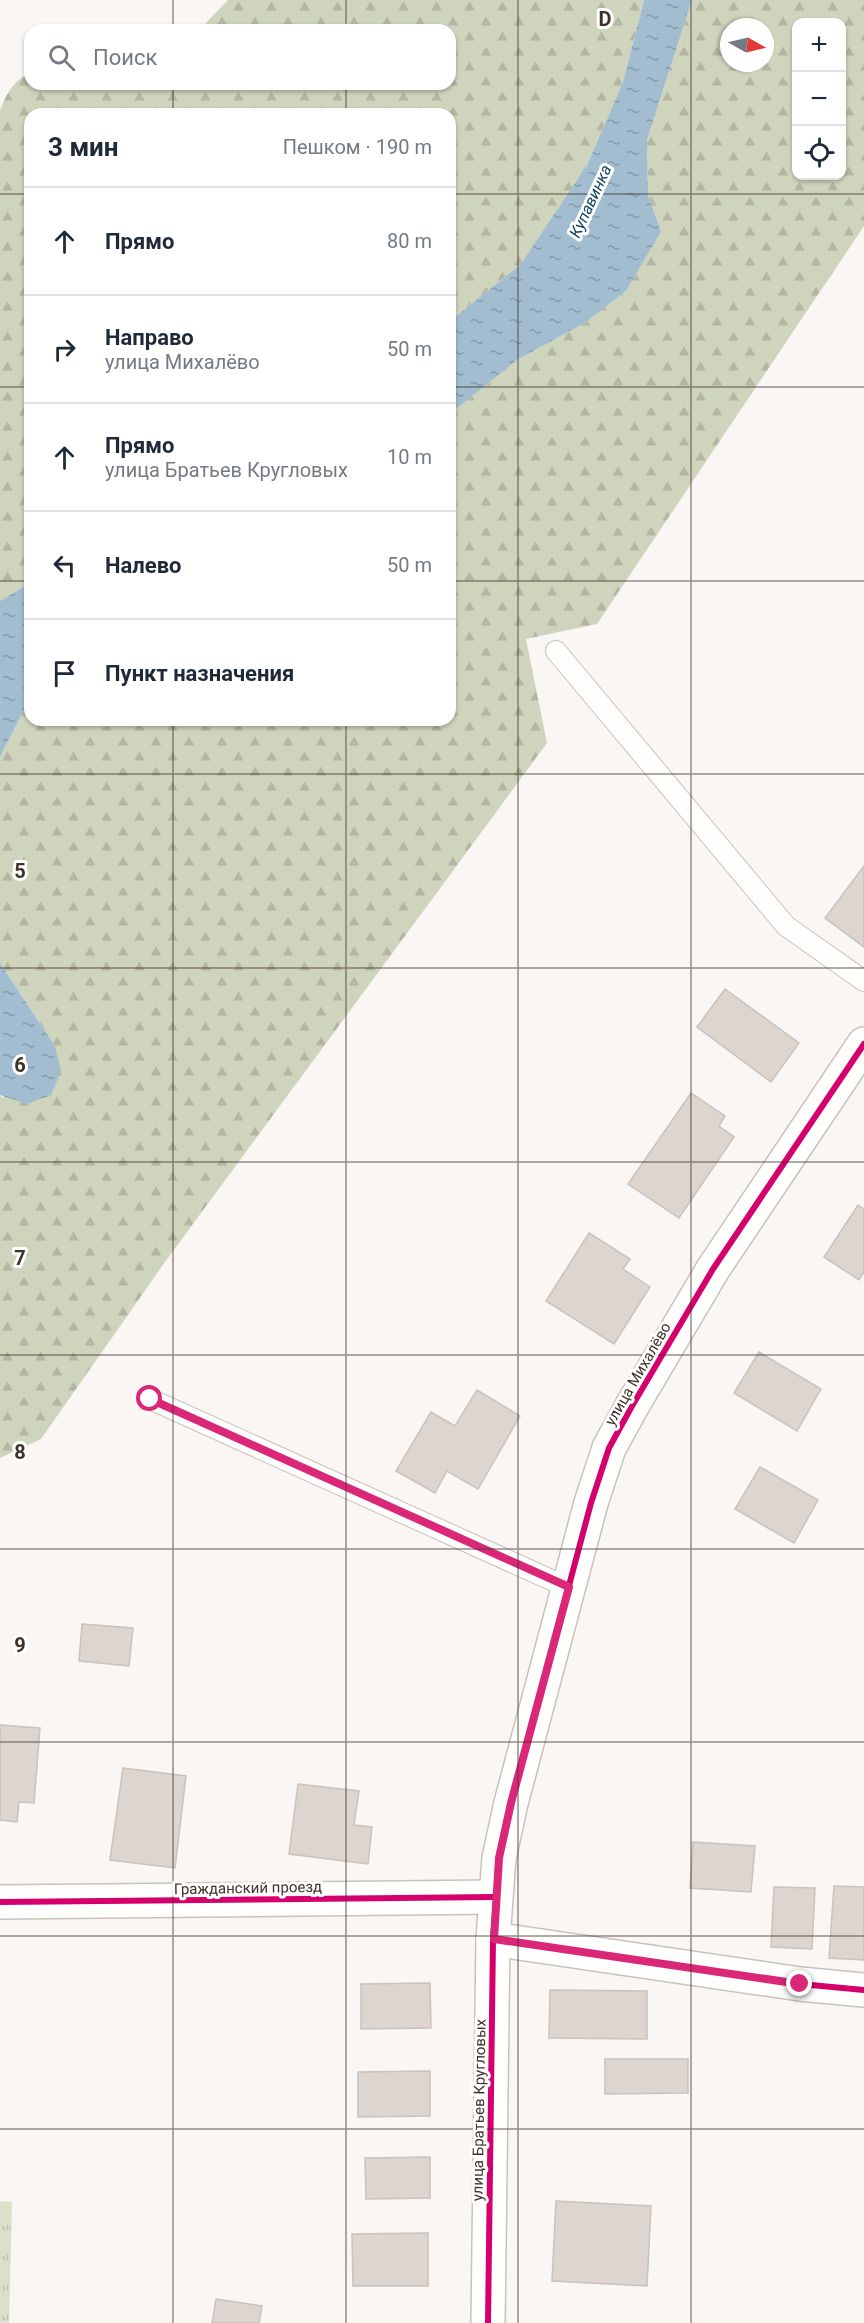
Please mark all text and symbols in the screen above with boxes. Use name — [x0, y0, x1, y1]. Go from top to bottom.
text: D — [599, 7, 612, 31]
north arrow — [720, 18, 774, 72]
map controls — [792, 18, 846, 180]
button: + — [792, 18, 846, 72]
search box — [24, 24, 456, 90]
icon: search — [45, 41, 78, 74]
text: Поиск — [93, 45, 157, 70]
button: − — [792, 72, 846, 126]
button: locate — [792, 126, 846, 180]
text: 3 мин — [48, 132, 119, 162]
text: Пешком · 190 m — [283, 135, 432, 159]
water label: Купавинка — [565, 162, 616, 241]
icon: ahead — [48, 225, 81, 258]
text: Прямо — [105, 229, 174, 254]
text: 80 m — [387, 229, 432, 253]
text: Направо — [105, 325, 194, 350]
icon: right — [48, 333, 81, 366]
text: 50 m — [387, 337, 432, 361]
text: улица Михалёво — [105, 350, 260, 374]
text: Прямо — [105, 433, 174, 458]
icon: ahead — [48, 441, 81, 474]
text: 10 m — [387, 445, 432, 469]
text: улица Братьев Кругловых — [105, 458, 348, 482]
icon: left — [48, 549, 81, 582]
text: Налево — [105, 553, 182, 578]
text: 50 m — [387, 553, 432, 577]
icon: arrive — [48, 657, 81, 690]
text: Пункт назначения — [105, 661, 294, 686]
text: 5 — [14, 859, 26, 883]
text: 6 — [14, 1053, 26, 1077]
text: 7 — [14, 1246, 26, 1270]
street label: улица Михалёво — [601, 1319, 675, 1429]
route start — [136, 1385, 162, 1411]
text: 8 — [14, 1440, 26, 1464]
text: 9 — [14, 1633, 26, 1657]
street label: Гражданский проезд — [174, 1878, 322, 1898]
route end — [786, 1970, 812, 1996]
street label: улица Братьев Кругловых — [468, 2018, 490, 2201]

